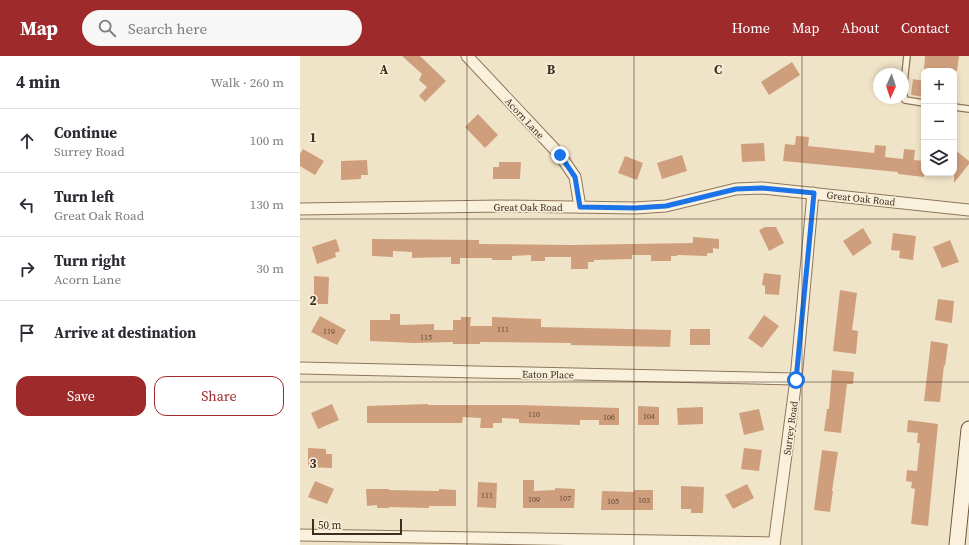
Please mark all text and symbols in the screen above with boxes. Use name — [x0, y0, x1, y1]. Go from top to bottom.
search box — [82, 10, 362, 46]
text: Map — [20, 15, 58, 41]
icon: search — [96, 17, 118, 39]
text: Search here — [128, 18, 207, 39]
text: Home — [732, 18, 770, 38]
text: Map — [792, 18, 819, 38]
text: About — [841, 18, 879, 38]
text: Contact — [901, 18, 949, 38]
text: A — [380, 61, 389, 78]
text: B — [547, 61, 556, 78]
text: C — [714, 61, 722, 78]
north arrow — [873, 68, 909, 104]
map controls — [921, 68, 957, 176]
button: + — [921, 68, 957, 104]
text: 4 min — [16, 70, 60, 94]
text: Walk · 260 m — [211, 74, 284, 91]
street label: Acorn Lane — [502, 95, 547, 142]
button: − — [921, 104, 957, 140]
text: Continue — [54, 122, 117, 143]
text: 1 — [309, 129, 317, 146]
icon: ahead — [16, 130, 38, 152]
text: 100 m — [250, 132, 284, 149]
button: layers — [921, 140, 957, 176]
text: Surrey Road — [54, 143, 125, 160]
route end — [551, 146, 569, 164]
text: Turn left — [54, 186, 114, 207]
street label: Great Oak Road — [826, 188, 896, 209]
icon: left — [16, 194, 38, 216]
text: 130 m — [250, 196, 284, 213]
street label: Great Oak Road — [493, 201, 563, 214]
text: Great Oak Road — [54, 207, 144, 224]
text: Turn right — [54, 250, 126, 271]
icon: right — [16, 258, 38, 280]
text: 30 m — [256, 260, 284, 277]
text: Acorn Lane — [54, 271, 121, 288]
text: 2 — [309, 292, 317, 309]
icon: arrive — [16, 322, 38, 344]
text: Arrive at destination — [54, 322, 196, 343]
house number: 111 — [497, 324, 509, 335]
house number: 119 — [323, 326, 335, 337]
house number: 115 — [420, 332, 432, 343]
street label: Eaton Place — [522, 368, 574, 381]
route start — [787, 371, 805, 389]
button: Save — [16, 376, 146, 416]
button: Share — [154, 376, 284, 416]
street label: Surrey Road — [780, 400, 801, 456]
house number: 110 — [528, 409, 540, 420]
house number: 104 — [643, 411, 655, 422]
house number: 106 — [603, 412, 615, 423]
text: 3 — [309, 455, 317, 472]
house number: 111 — [481, 490, 493, 501]
house number: 107 — [559, 493, 571, 504]
house number: 109 — [528, 494, 540, 505]
house number: 103 — [638, 495, 650, 506]
house number: 105 — [607, 496, 619, 507]
scale bar — [312, 517, 402, 536]
text: 50 m — [318, 518, 341, 533]

